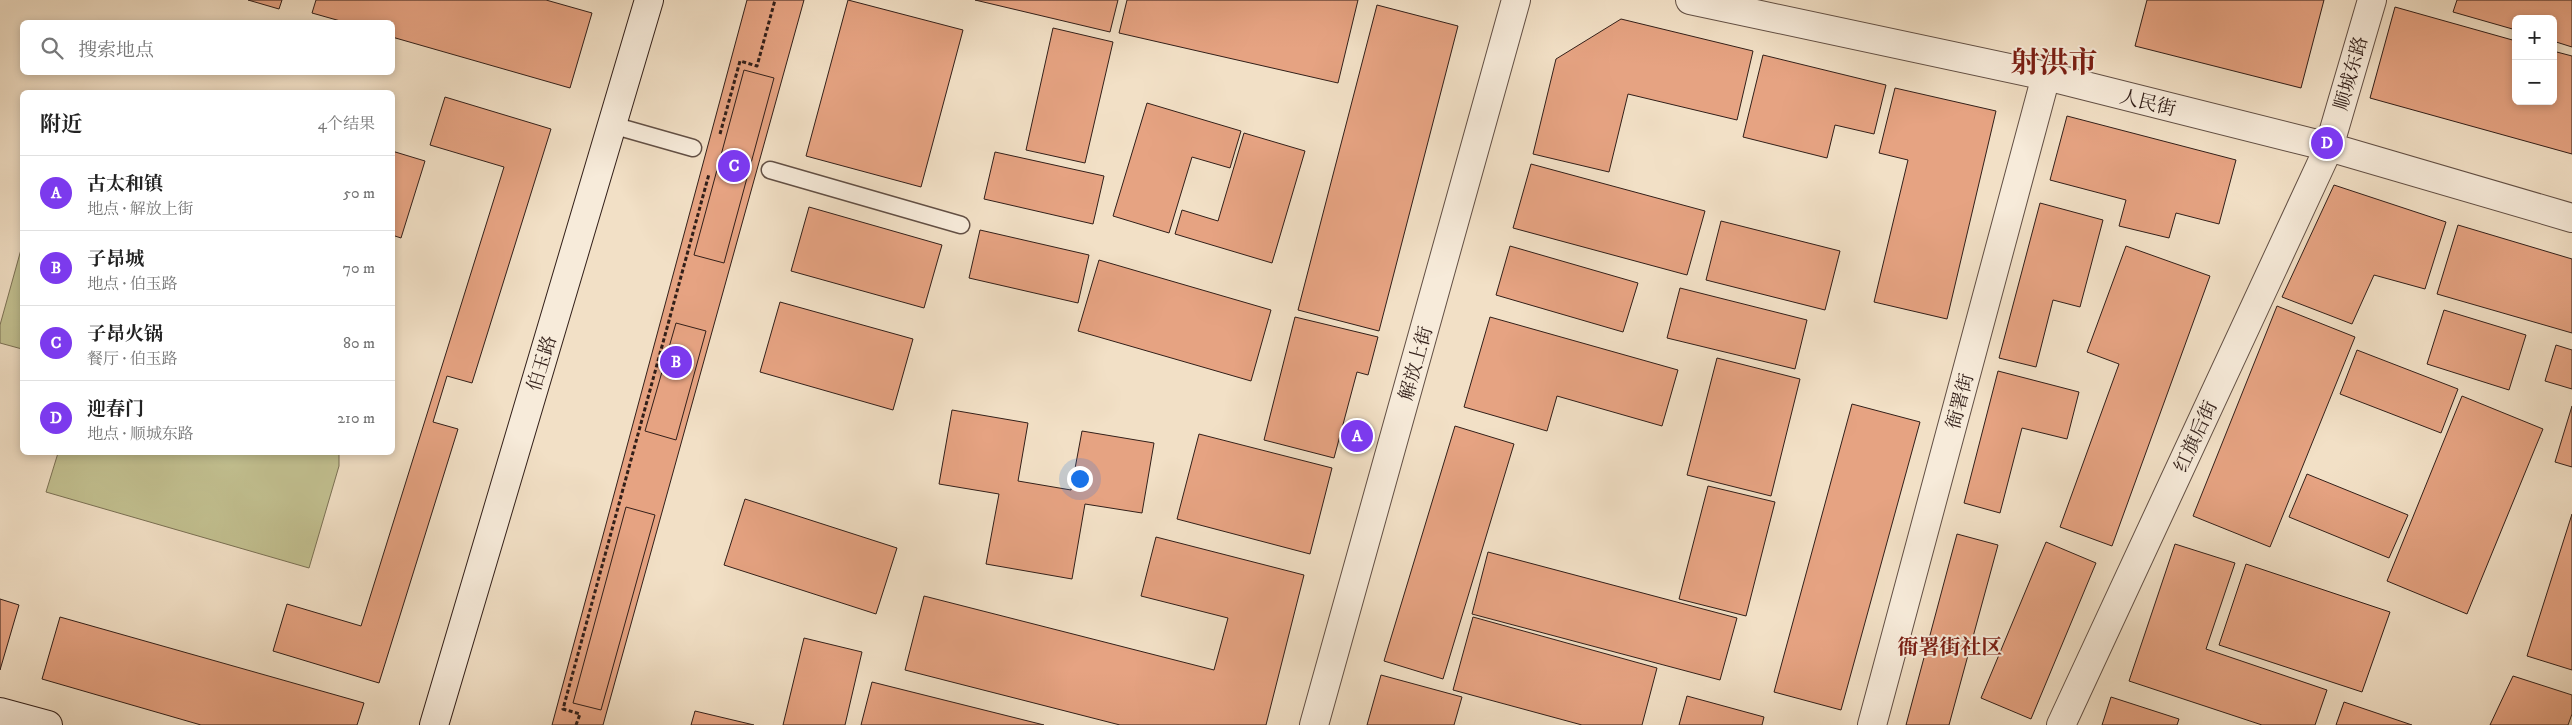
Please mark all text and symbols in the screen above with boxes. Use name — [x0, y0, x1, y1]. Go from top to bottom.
map controls — [2512, 15, 2557, 105]
button: + — [2512, 15, 2557, 60]
search box — [20, 20, 395, 75]
icon: search — [38, 34, 66, 62]
street label: 顺城东路 — [2330, 34, 2373, 113]
text: 搜索地点 — [78, 39, 154, 62]
district label: 射洪市 — [2010, 46, 2098, 82]
button: − — [2512, 60, 2557, 105]
street label: 人民街 — [2117, 85, 2178, 122]
text: 附近 — [40, 112, 82, 138]
text: 4个结果 — [318, 114, 375, 134]
pin: D — [2311, 124, 2343, 162]
pin: C — [718, 147, 750, 185]
text: 古太和镇 — [87, 173, 163, 196]
text: A — [51, 183, 61, 203]
text: 50 m — [343, 183, 375, 203]
text: 地点 · 解放上街 — [87, 199, 194, 219]
text: 子昂城 — [87, 248, 144, 271]
text: B — [51, 258, 61, 278]
text: 70 m — [343, 258, 375, 278]
text: 地点 · 伯玉路 — [87, 274, 178, 294]
text: 子昂火锅 — [87, 323, 163, 346]
street label: 解放上街 — [1395, 324, 1438, 403]
text: C — [51, 333, 61, 353]
text: 80 m — [343, 333, 375, 353]
street label: 伯玉路 — [523, 333, 562, 394]
pin: B — [660, 343, 692, 381]
text: 餐厅 · 伯玉路 — [87, 349, 178, 369]
street label: 衙署街 — [1942, 371, 1979, 432]
street label: 红旗后街 — [2170, 397, 2223, 476]
text: 迎春门 — [87, 398, 144, 421]
text: D — [50, 408, 62, 428]
text: 210 m — [337, 408, 375, 428]
pin: A — [1341, 417, 1373, 455]
text: 地点 · 顺城东路 — [87, 424, 194, 444]
your location — [1067, 466, 1093, 492]
district label: 衙署街社区 — [1898, 635, 2003, 661]

